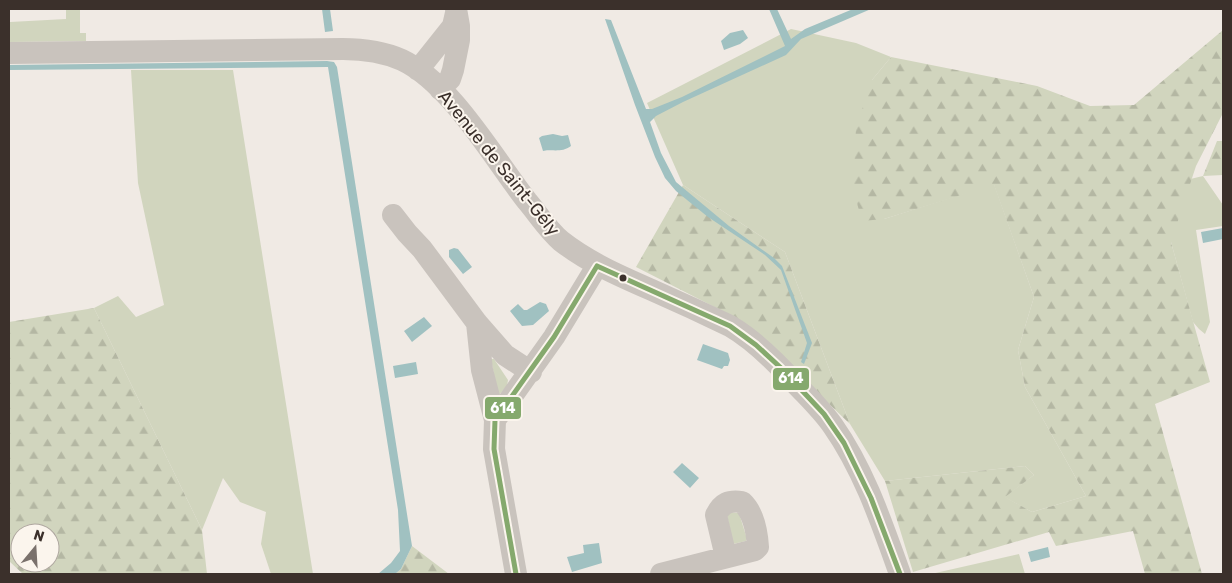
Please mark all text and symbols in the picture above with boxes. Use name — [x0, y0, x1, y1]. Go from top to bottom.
street label: Avenue de Saint-Gély — [433, 86, 565, 240]
unlabelled marker — [618, 273, 628, 283]
line badge: 614 — [772, 367, 810, 391]
text: 614 — [778, 370, 804, 387]
line badge: 614 — [484, 396, 522, 420]
text: 614 — [490, 400, 516, 417]
north arrow — [10, 523, 60, 573]
text: N — [31, 526, 46, 546]

